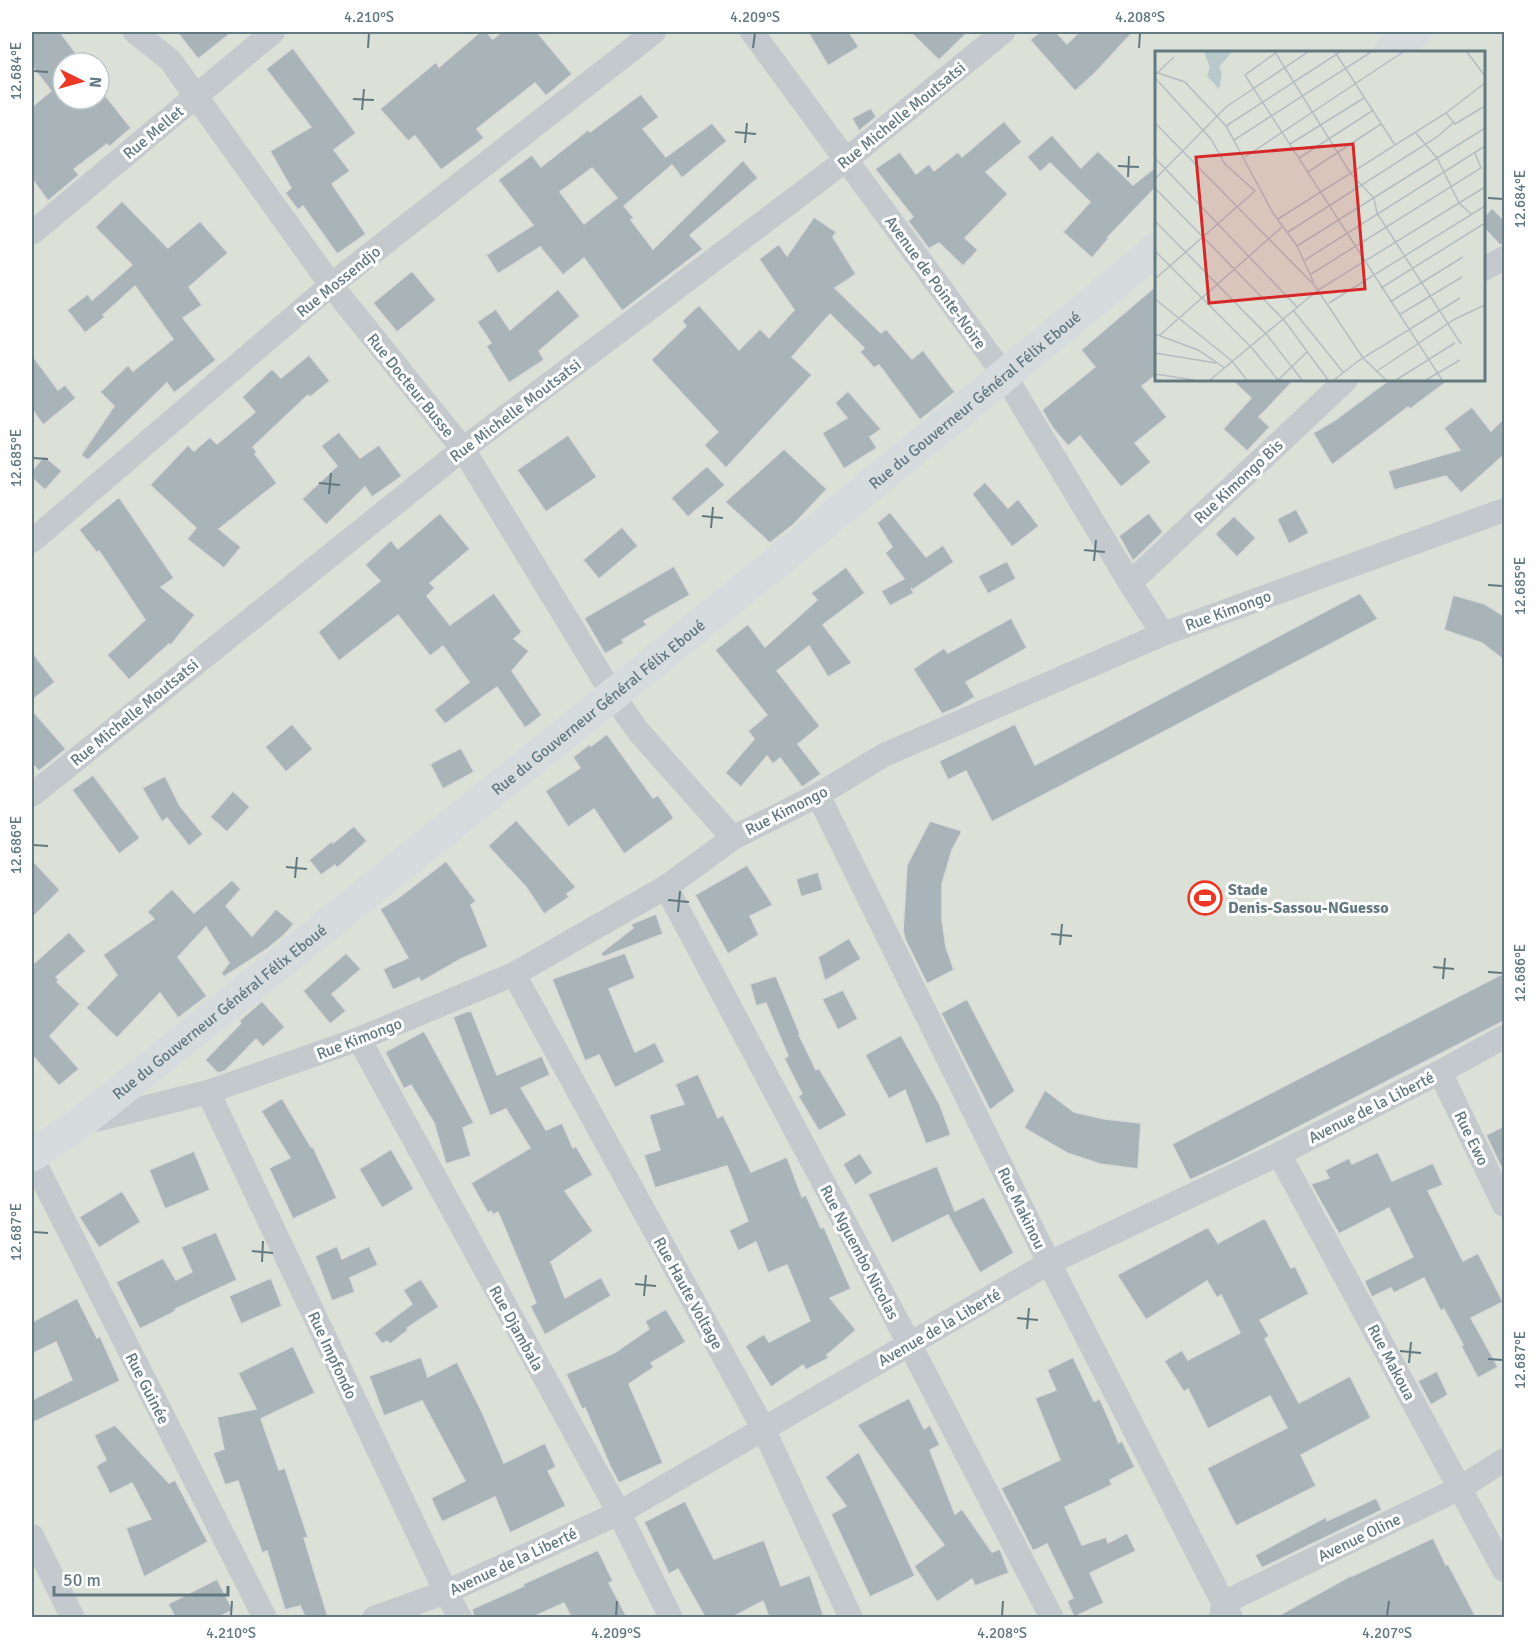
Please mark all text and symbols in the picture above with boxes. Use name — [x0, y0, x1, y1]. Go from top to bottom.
text: 4.210°S — [344, 8, 394, 26]
text: 4.209°S — [730, 8, 780, 26]
text: 4.208°S — [1115, 8, 1165, 26]
text: 12.684°E — [7, 42, 25, 100]
north arrow — [51, 51, 111, 111]
inset map — [1155, 51, 1485, 381]
street label: Rue Michelle Moutsatsi — [834, 58, 970, 174]
text: N — [84, 76, 105, 89]
street label: Rue Mellet — [119, 101, 188, 164]
text: 12.684°E — [1511, 170, 1529, 228]
street label: Avenue de Pointe-Noire — [880, 212, 990, 353]
street label: Rue Mossendjo — [292, 242, 385, 322]
street label: Rue du Gouverneur Général Félix Eboué — [865, 307, 1085, 494]
street label: Rue Docteur Busse — [362, 330, 458, 442]
street label: Rue Michelle Moutsatsi — [446, 355, 585, 467]
text: 12.685°E — [7, 429, 25, 487]
street label: Rue Kimongo Bis — [1190, 435, 1287, 528]
text: 12.685°E — [1511, 557, 1529, 615]
street label: Rue Kimongo — [1183, 586, 1274, 636]
street label: Rue du Gouverneur Général Félix Eboué — [488, 615, 709, 800]
street label: Rue Michelle Moutsatsi — [67, 655, 203, 771]
street label: Rue Kimongo — [742, 782, 831, 840]
text: 12.686°E — [7, 816, 25, 874]
sports icon: Stade Denis-Sassou-NGuesso — [1187, 880, 1223, 916]
place label: Stade Denis-Sassou-NGuesso — [1228, 880, 1389, 918]
street label: Rue du Gouverneur Général Félix Eboué — [109, 920, 331, 1104]
text: 12.686°E — [1511, 944, 1529, 1002]
street label: Rue Kimongo — [314, 1013, 405, 1064]
street label: Avenue de la Liberté — [1305, 1068, 1438, 1148]
street label: Rue Ewo — [1449, 1108, 1493, 1169]
street label: Rue Makinou — [993, 1164, 1050, 1253]
street label: Rue Nguembo Nicolas — [815, 1182, 903, 1323]
text: 12.687°E — [7, 1203, 25, 1261]
street label: Rue Haute Voltage — [649, 1234, 727, 1353]
street label: Rue Djambala — [484, 1282, 548, 1375]
street label: Avenue de la Liberté — [875, 1285, 1004, 1371]
street label: Rue Impfondo — [303, 1308, 361, 1402]
street label: Rue Makoua — [1363, 1321, 1420, 1404]
text: 12.687°E — [1511, 1331, 1529, 1389]
street label: Rue Guinée — [121, 1349, 174, 1428]
street label: Avenue Oline — [1315, 1509, 1404, 1567]
street label: Avenue de la Liberté — [446, 1524, 580, 1600]
scale bar — [54, 1559, 228, 1597]
text: 50 m — [63, 1569, 101, 1591]
text: 4.210°S — [206, 1624, 256, 1642]
text: 4.209°S — [591, 1624, 641, 1642]
text: 4.208°S — [977, 1624, 1027, 1642]
text: 4.207°S — [1362, 1624, 1412, 1642]

